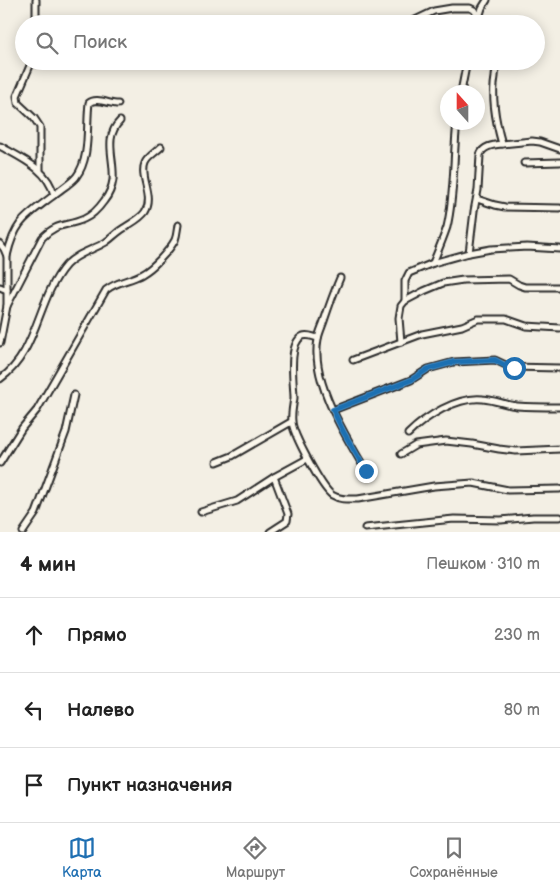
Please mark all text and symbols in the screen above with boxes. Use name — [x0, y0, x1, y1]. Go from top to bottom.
search box — [15, 15, 545, 70]
icon: search — [33, 29, 61, 57]
text: Поиск — [73, 31, 127, 54]
north arrow — [440, 85, 485, 130]
route start — [503, 357, 526, 380]
route end — [355, 460, 378, 483]
text: 4 мин — [20, 552, 76, 577]
text: Пешком · 310 m — [426, 555, 540, 574]
icon: ahead — [20, 621, 48, 649]
text: Прямо — [67, 624, 127, 647]
text: 230 m — [494, 626, 540, 645]
icon: left — [20, 696, 48, 724]
text: Налево — [67, 699, 134, 722]
text: 80 m — [504, 701, 540, 720]
icon: arrive — [20, 771, 48, 799]
text: Пункт назначения — [67, 774, 232, 797]
tab: Карта — [62, 834, 102, 881]
tab: Маршрут — [226, 834, 285, 881]
tab: Сохранённые — [409, 834, 498, 881]

